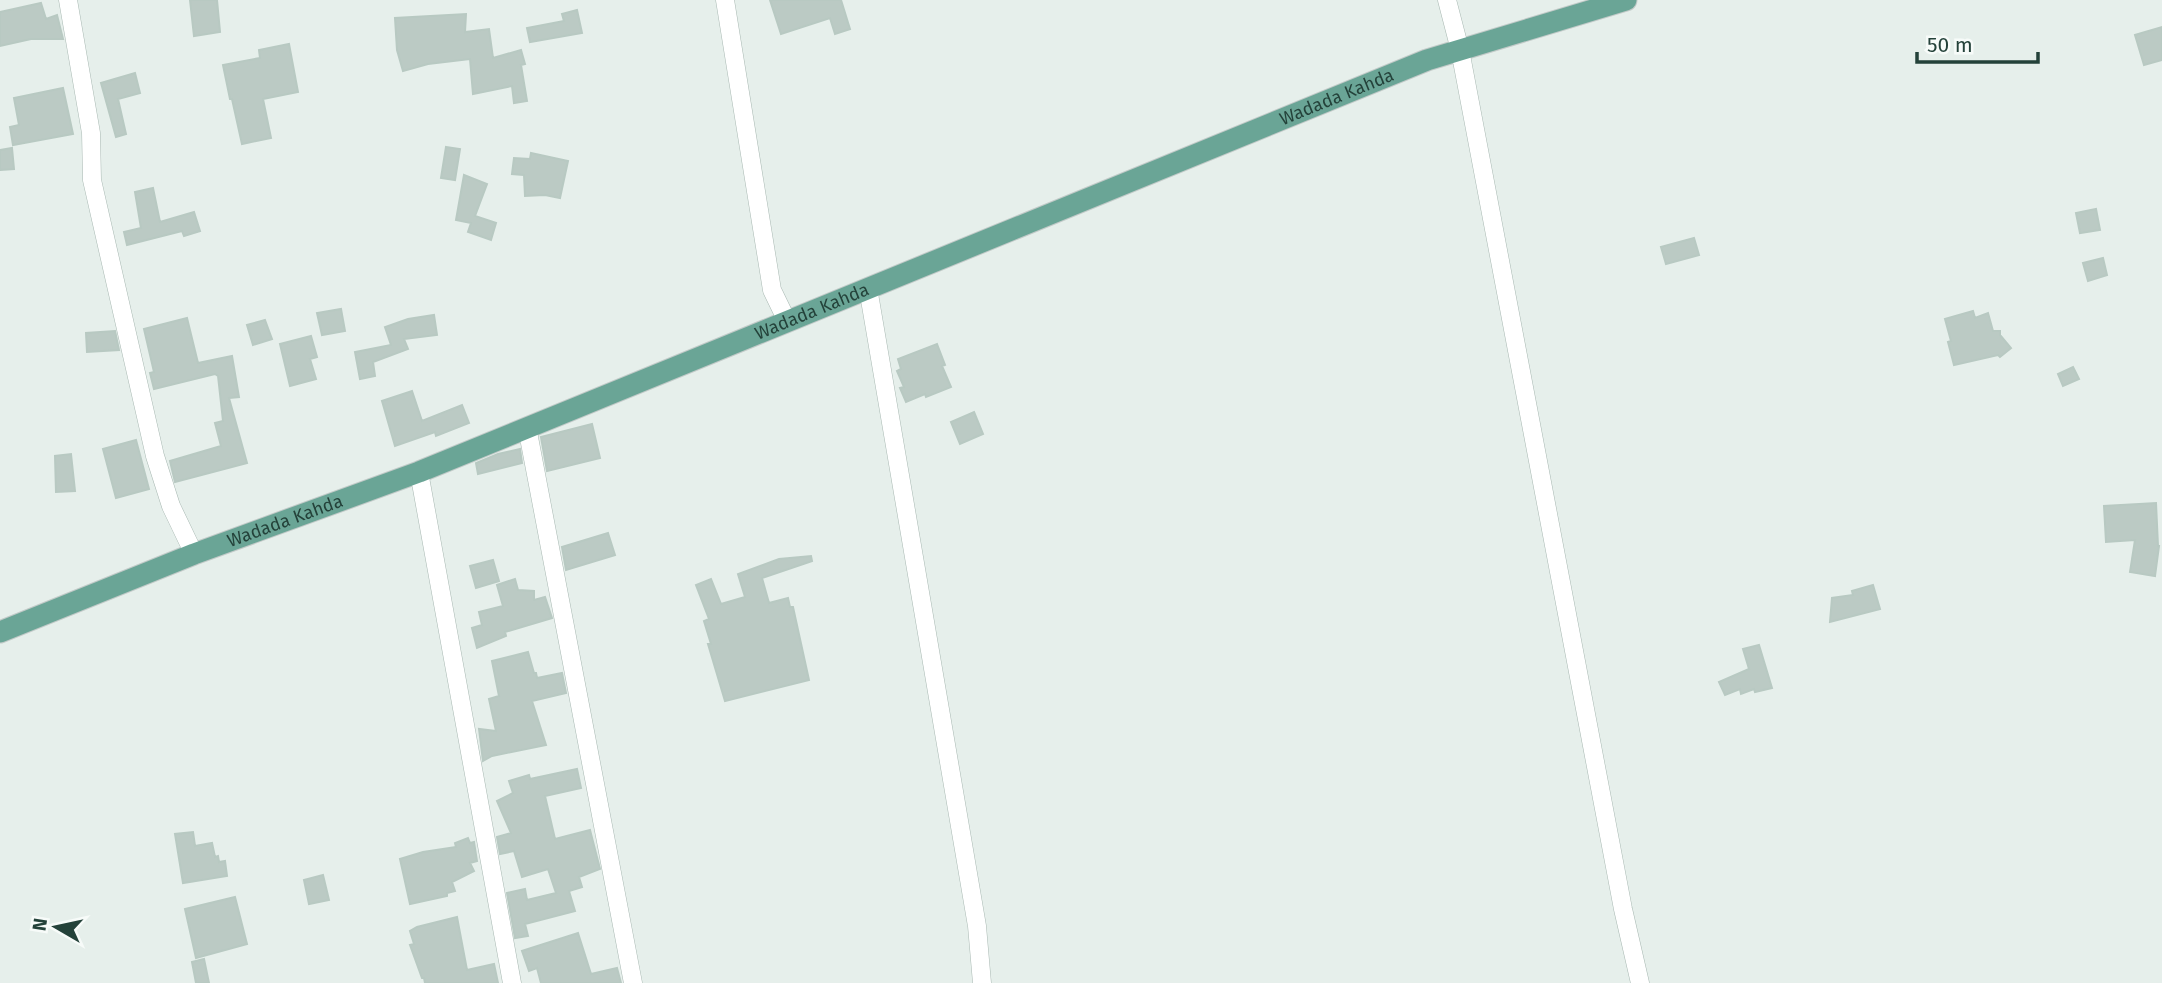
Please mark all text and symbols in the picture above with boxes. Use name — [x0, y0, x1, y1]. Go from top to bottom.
scale bar — [1917, 21, 2038, 65]
text: 50 m — [1927, 32, 1973, 58]
street label: Wadada Kahda — [1276, 64, 1397, 130]
street label: Wadada Kahda — [752, 278, 872, 345]
street label: Wadada Kahda — [224, 490, 346, 552]
north arrow — [21, 892, 91, 962]
text: N — [27, 916, 52, 932]

